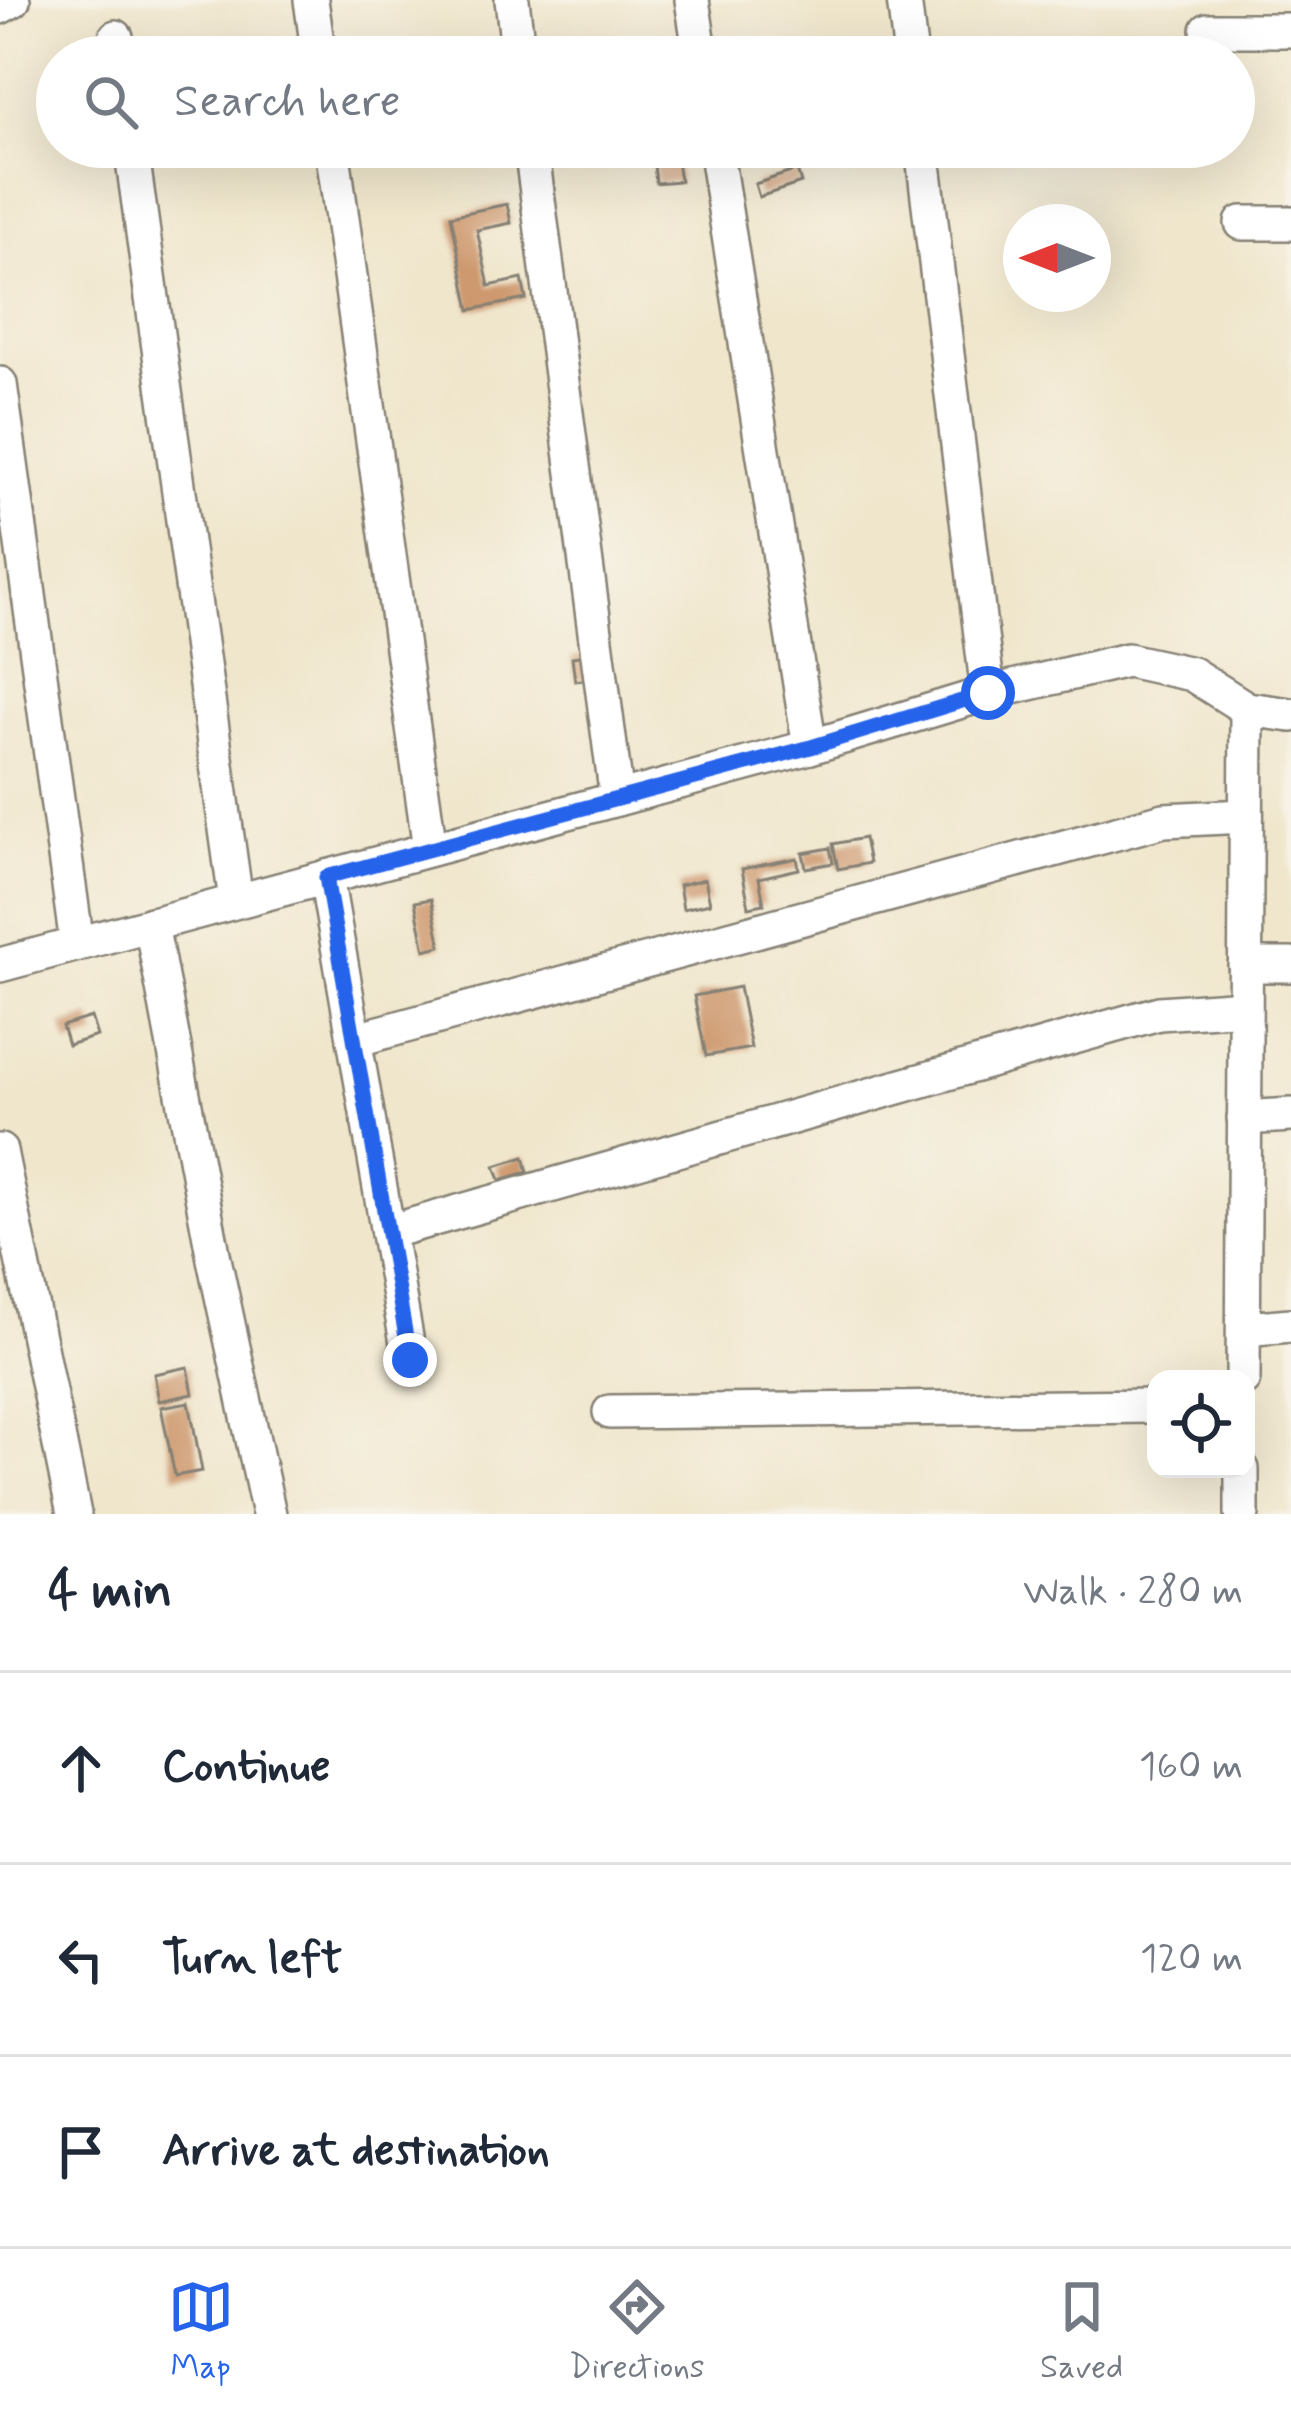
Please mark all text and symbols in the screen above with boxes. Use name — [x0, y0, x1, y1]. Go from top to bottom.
search box — [36, 36, 1255, 168]
icon: search — [78, 69, 144, 135]
text: Search here — [174, 73, 401, 132]
north arrow — [1003, 204, 1111, 312]
route start — [961, 666, 1015, 720]
route end — [383, 1333, 437, 1387]
map controls — [1147, 1370, 1255, 1478]
button: locate — [1147, 1370, 1255, 1478]
text: 4 min — [48, 1559, 172, 1625]
text: Walk · 280 m — [1023, 1567, 1243, 1618]
icon: ahead — [48, 1735, 114, 1801]
text: Continue — [162, 1738, 330, 1797]
text: 160 m — [1139, 1742, 1243, 1793]
icon: left — [48, 1927, 114, 1993]
text: Turn left — [162, 1930, 342, 1989]
text: 120 m — [1140, 1934, 1243, 1985]
icon: arrive — [48, 2119, 114, 2185]
text: Arrive at destination — [162, 2122, 550, 2181]
tab: Map — [168, 2274, 234, 2390]
tab: Directions — [569, 2274, 705, 2390]
tab: Saved — [1040, 2274, 1123, 2390]

